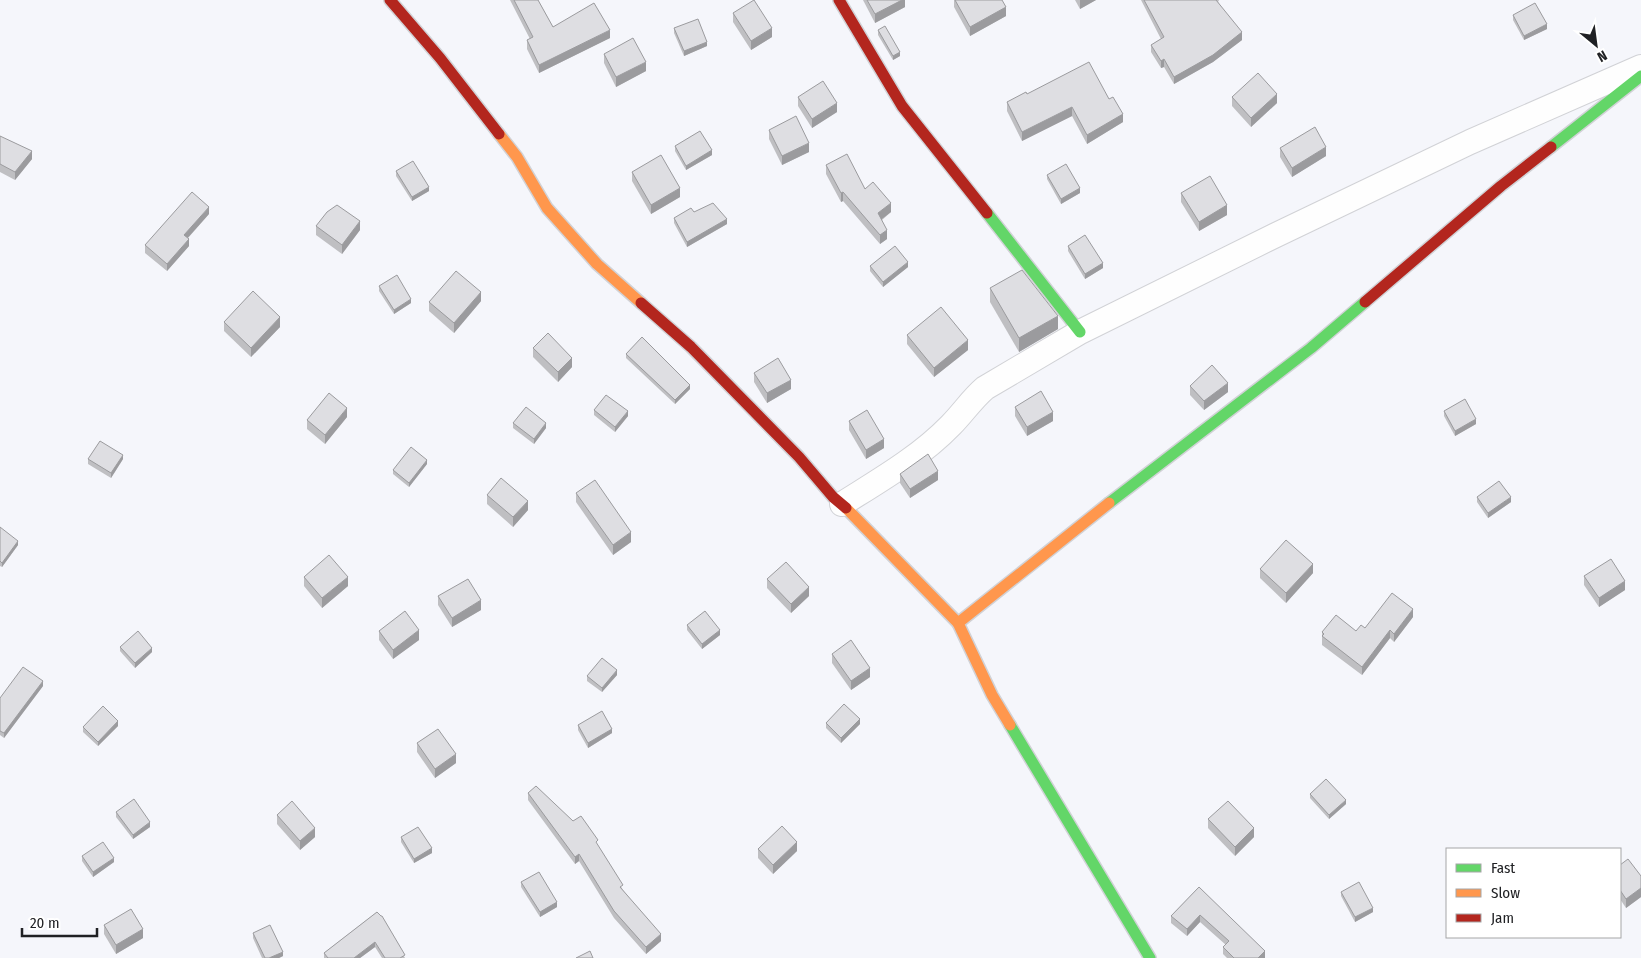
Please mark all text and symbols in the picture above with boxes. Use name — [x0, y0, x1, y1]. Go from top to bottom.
north arrow — [1571, 20, 1621, 70]
text: N — [1594, 46, 1610, 65]
legend — [1446, 848, 1621, 938]
text: Fast — [1491, 859, 1515, 877]
text: Slow — [1491, 884, 1520, 902]
scale bar — [22, 906, 98, 938]
text: Jam — [1491, 909, 1514, 927]
text: 20 m — [30, 914, 60, 932]

